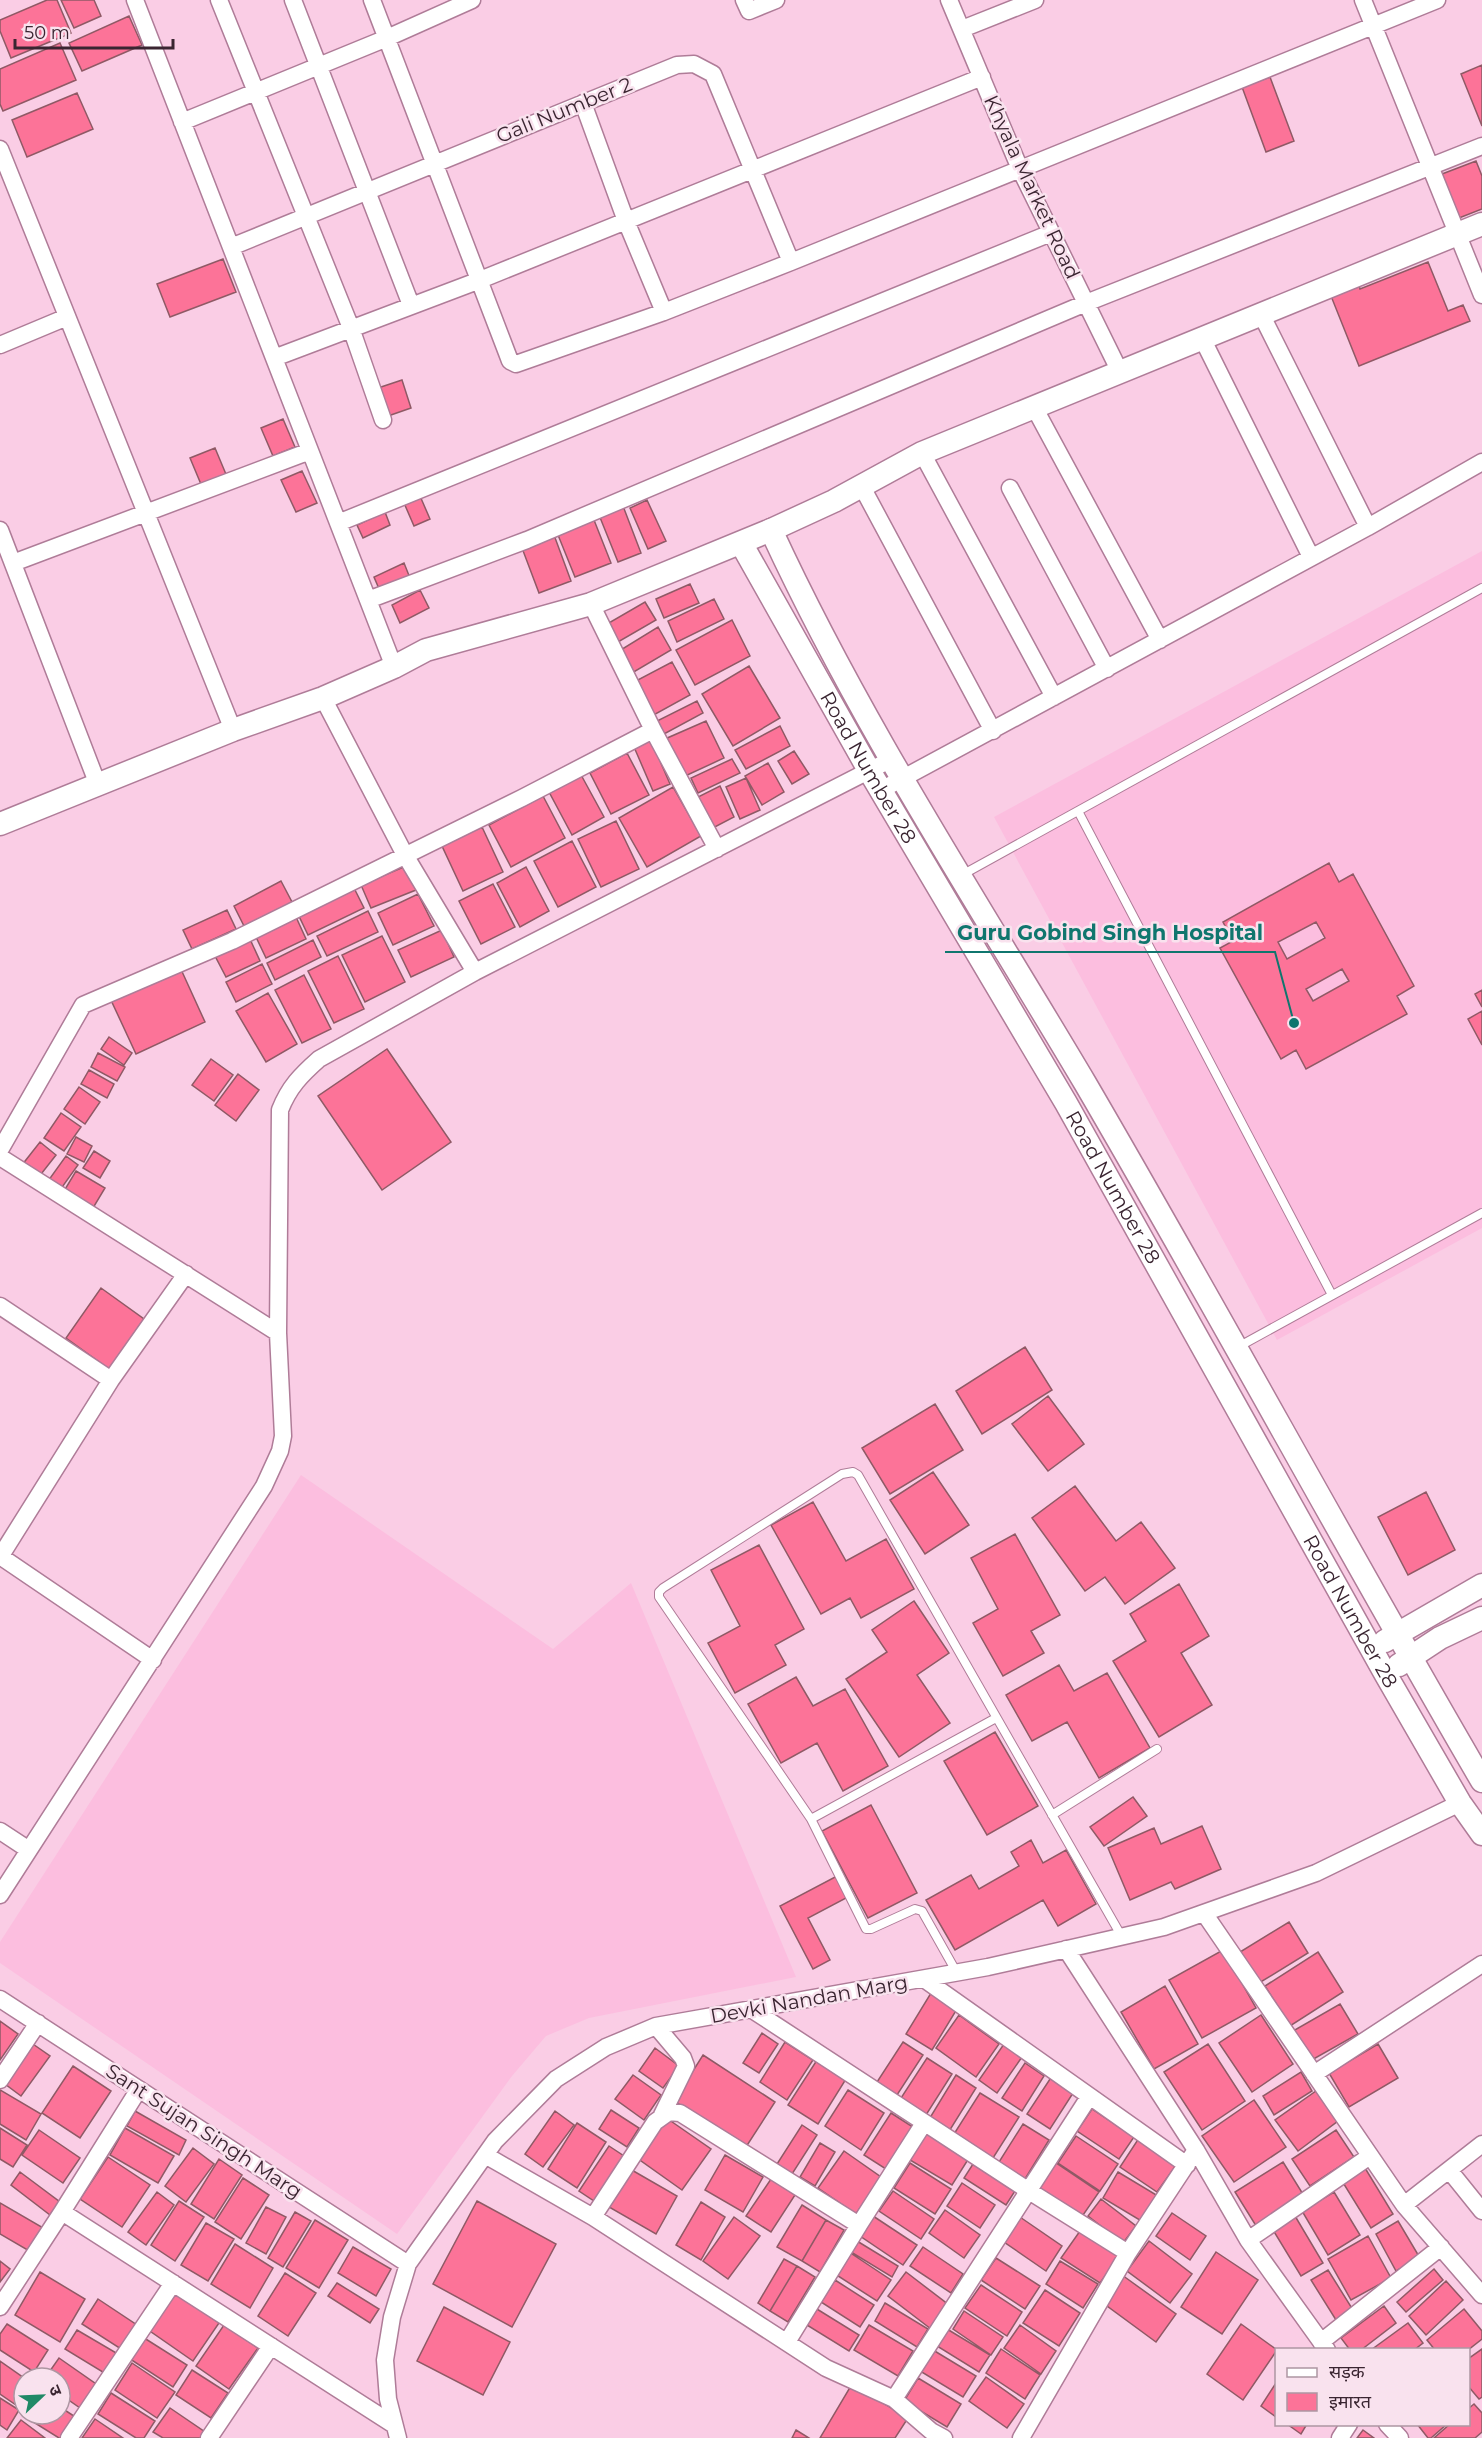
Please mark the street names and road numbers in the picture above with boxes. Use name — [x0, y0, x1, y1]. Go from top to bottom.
street label: Gali Number 2 — [493, 72, 635, 148]
street label: Khyala Market Road — [979, 91, 1085, 283]
street label: Road Number 28 — [815, 687, 922, 848]
street label: Road Number 28 — [1061, 1106, 1165, 1268]
street label: Road Number 28 — [1298, 1531, 1403, 1692]
street label: Devki Nandan Marg — [708, 1970, 910, 2028]
street label: Sant Sujan Singh Marg — [102, 2059, 306, 2203]

